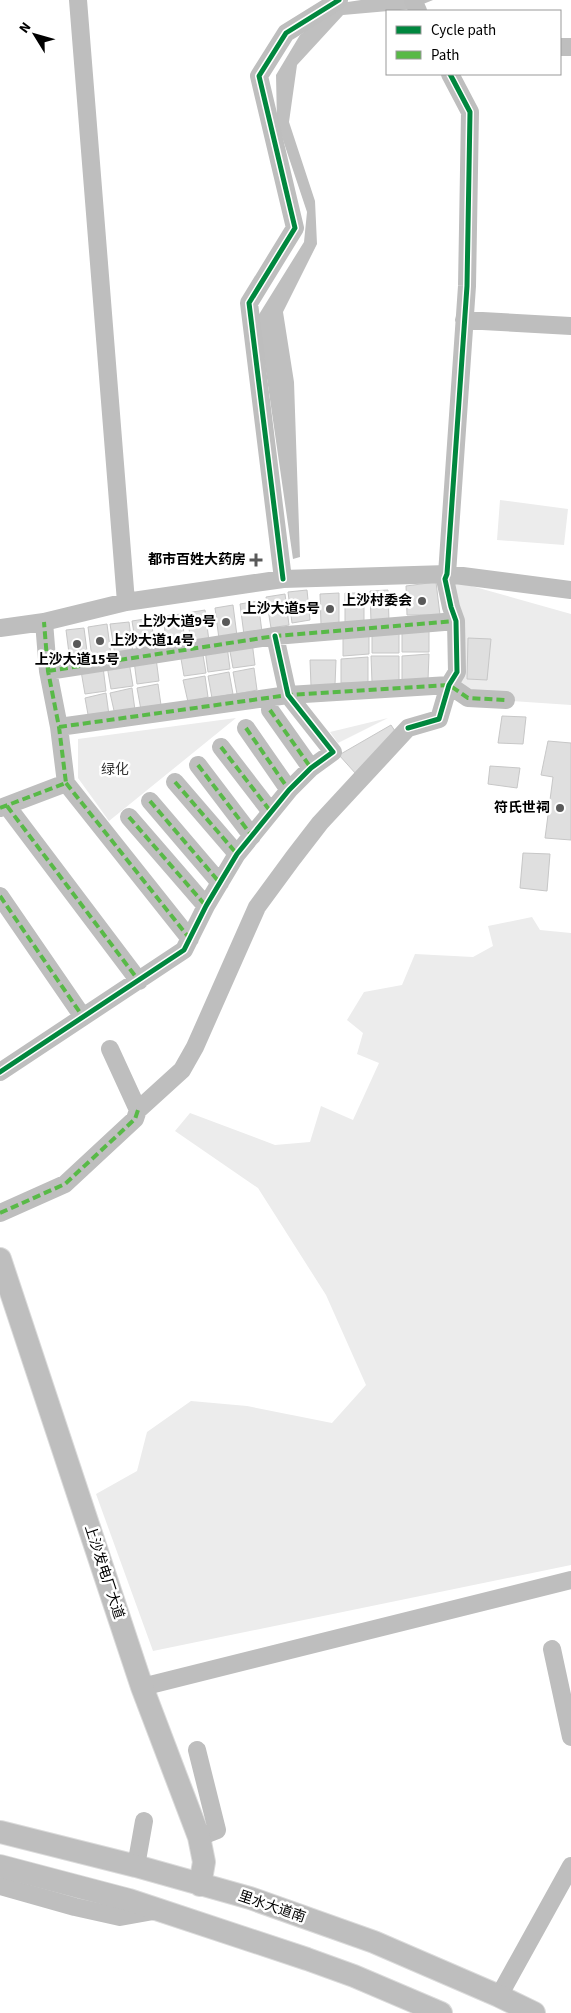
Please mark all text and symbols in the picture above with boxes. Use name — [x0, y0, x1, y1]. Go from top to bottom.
north arrow — [10, 10, 60, 60]
legend — [386, 10, 561, 75]
text: N — [15, 18, 36, 38]
text: Cycle path — [431, 20, 496, 41]
text: Path — [431, 45, 459, 66]
place label: 都市百姓大药房 — [148, 550, 246, 570]
marker: 都市百姓大药房 — [250, 554, 262, 566]
place label: 上沙村委会 — [342, 591, 412, 611]
marker: 上沙村委会 — [416, 595, 428, 607]
place label: 上沙大道5号 — [243, 599, 320, 619]
marker: 上沙大道5号 — [324, 603, 336, 615]
place label: 上沙大道9号 — [139, 612, 216, 632]
marker: 上沙大道9号 — [220, 616, 232, 628]
place label: 上沙大道14号 — [110, 631, 195, 651]
marker: 上沙大道14号 — [94, 635, 106, 647]
marker: 上沙大道15号 — [71, 638, 83, 650]
place label: 上沙大道15号 — [35, 650, 119, 670]
park label: 绿化 — [101, 760, 129, 780]
place label: 符氏世祠 — [494, 798, 550, 818]
marker: 符氏世祠 — [554, 802, 566, 814]
street label: 上沙发电厂大道 — [79, 1522, 129, 1622]
street label: 里水大道南 — [236, 1886, 308, 1928]

